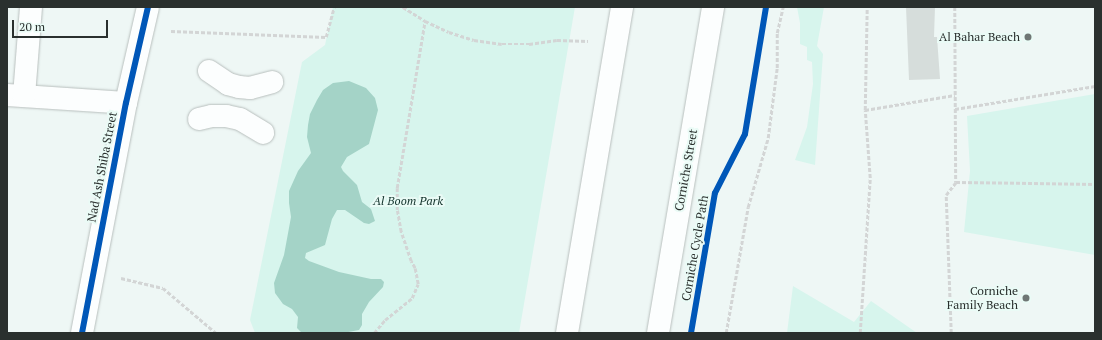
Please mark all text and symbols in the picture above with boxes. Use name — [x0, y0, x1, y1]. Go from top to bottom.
scale bar — [14, 12, 110, 38]
text: 20 m — [19, 19, 45, 34]
place label: Al Bahar Beach — [939, 30, 1020, 44]
marker: Al Bahar Beach — [1023, 32, 1033, 42]
street label: Nad Ash Shiba Street — [84, 110, 120, 224]
street label: Corniche Street — [672, 128, 700, 212]
park label: Al Boom Park — [373, 194, 443, 208]
street label: Corniche Cycle Path — [679, 194, 711, 302]
place label: Corniche Family Beach — [947, 284, 1018, 312]
marker: Corniche Family Beach — [1021, 293, 1031, 303]

